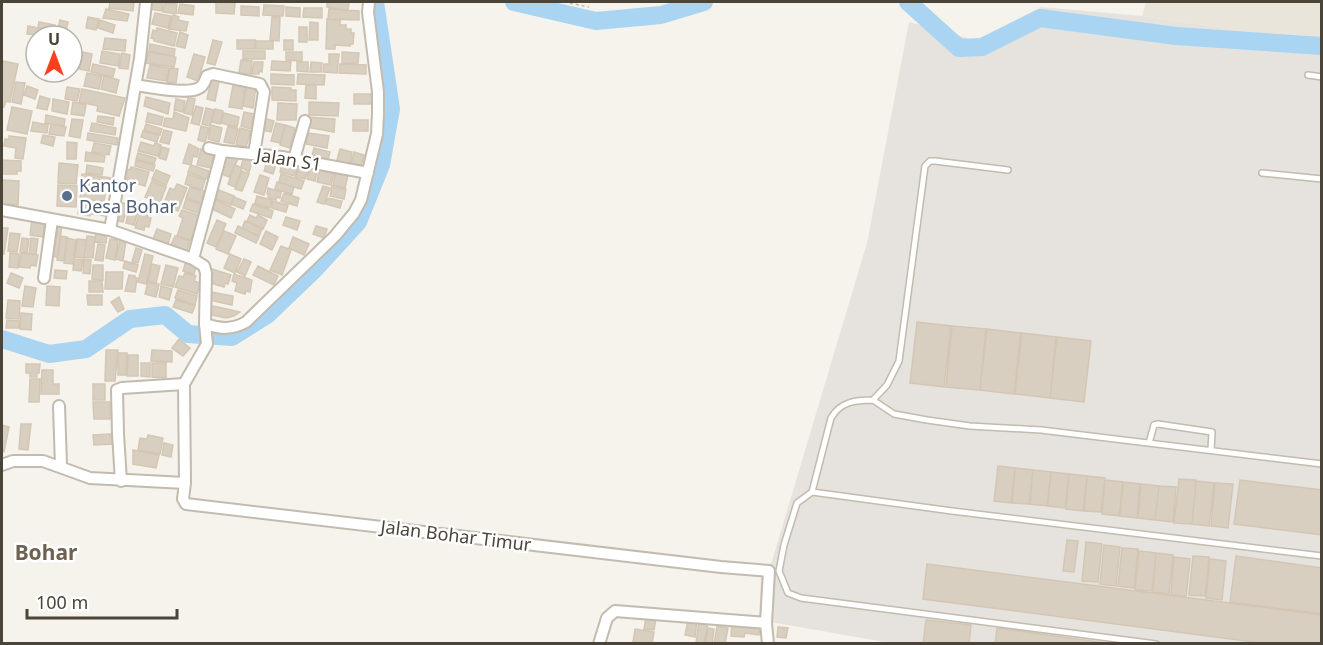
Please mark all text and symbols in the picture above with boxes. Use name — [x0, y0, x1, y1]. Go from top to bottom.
north arrow — [24, 24, 84, 84]
text: U — [48, 28, 60, 50]
street label: Jalan S1 — [253, 142, 324, 176]
place label: Kantor Desa Bohar — [79, 173, 178, 218]
marker: Kantor Desa Bohar — [60, 189, 74, 203]
street label: Jalan Bohar Timur — [377, 514, 533, 556]
district label: Bohar — [15, 538, 78, 566]
scale bar — [27, 582, 177, 620]
text: 100 m — [36, 590, 88, 614]

